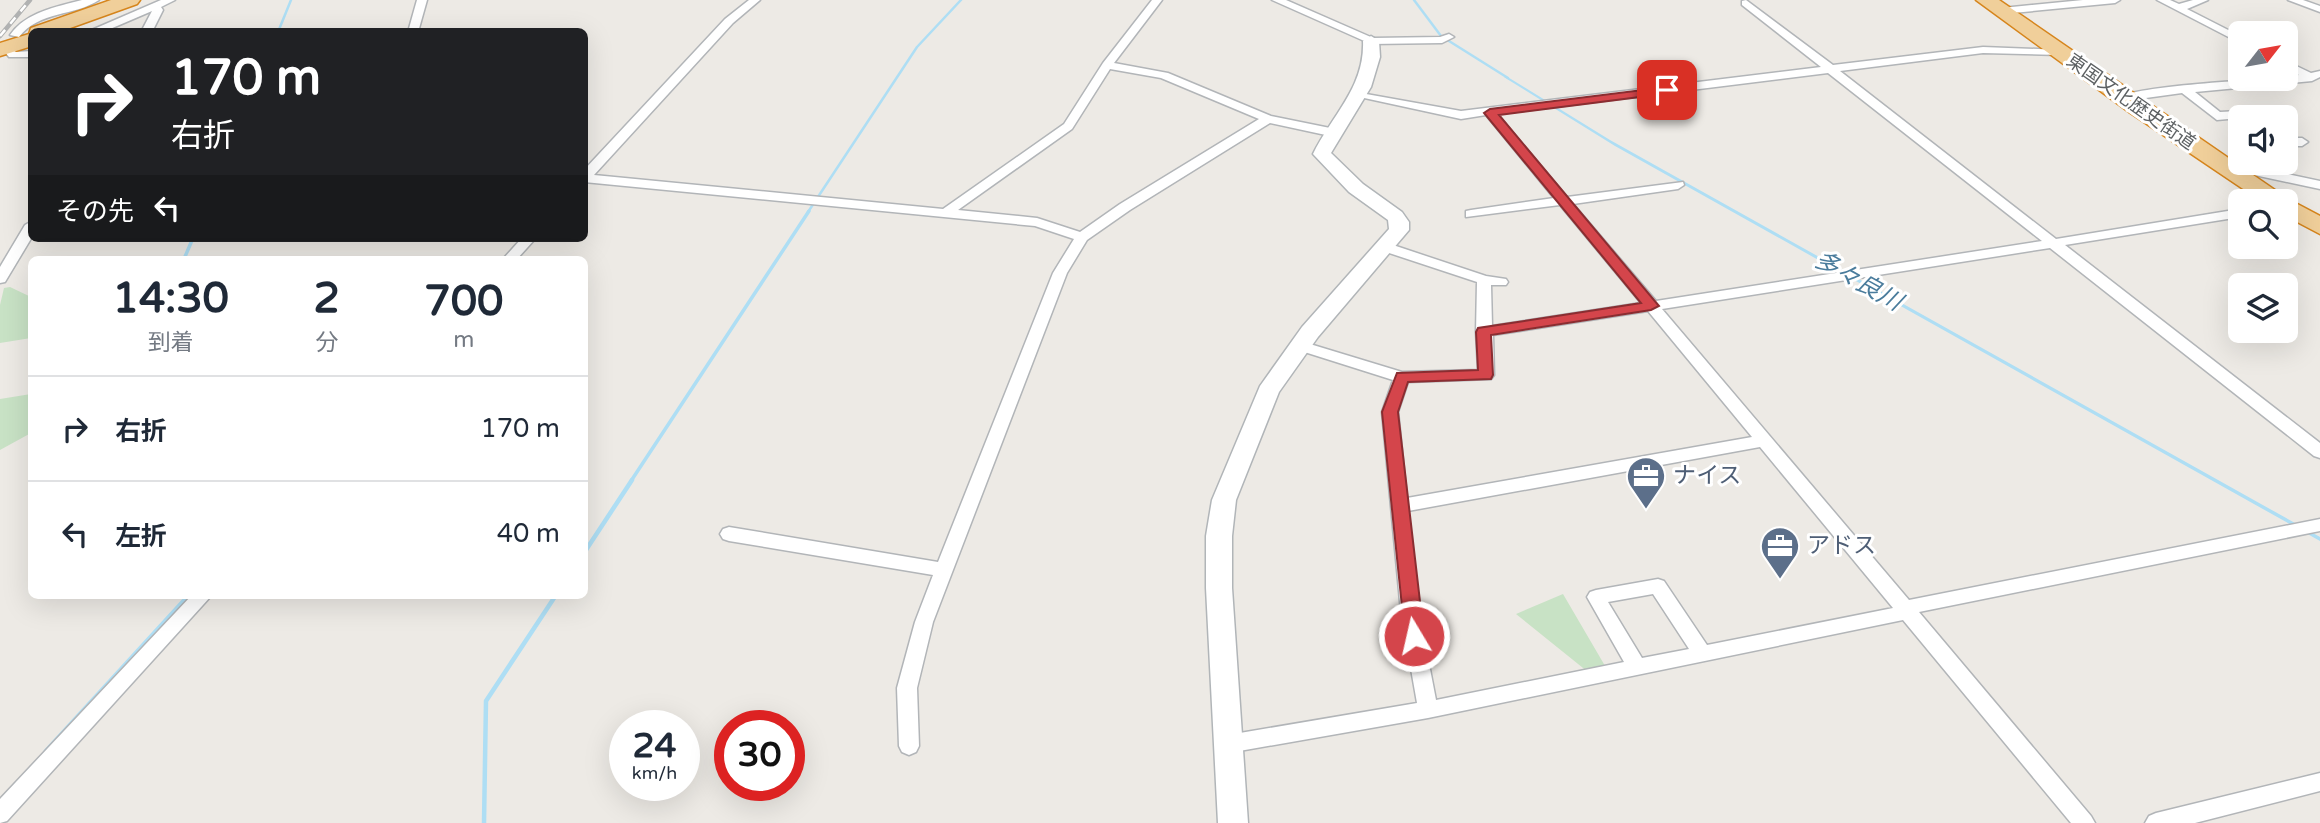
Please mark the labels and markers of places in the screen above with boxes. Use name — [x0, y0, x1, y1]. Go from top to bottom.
pin — [1637, 60, 1697, 120]
office icon: ナイス — [1625, 455, 1667, 510]
place label: ナイス — [1673, 462, 1741, 490]
office icon: アドス — [1759, 525, 1801, 580]
place label: アドス — [1807, 532, 1876, 560]

